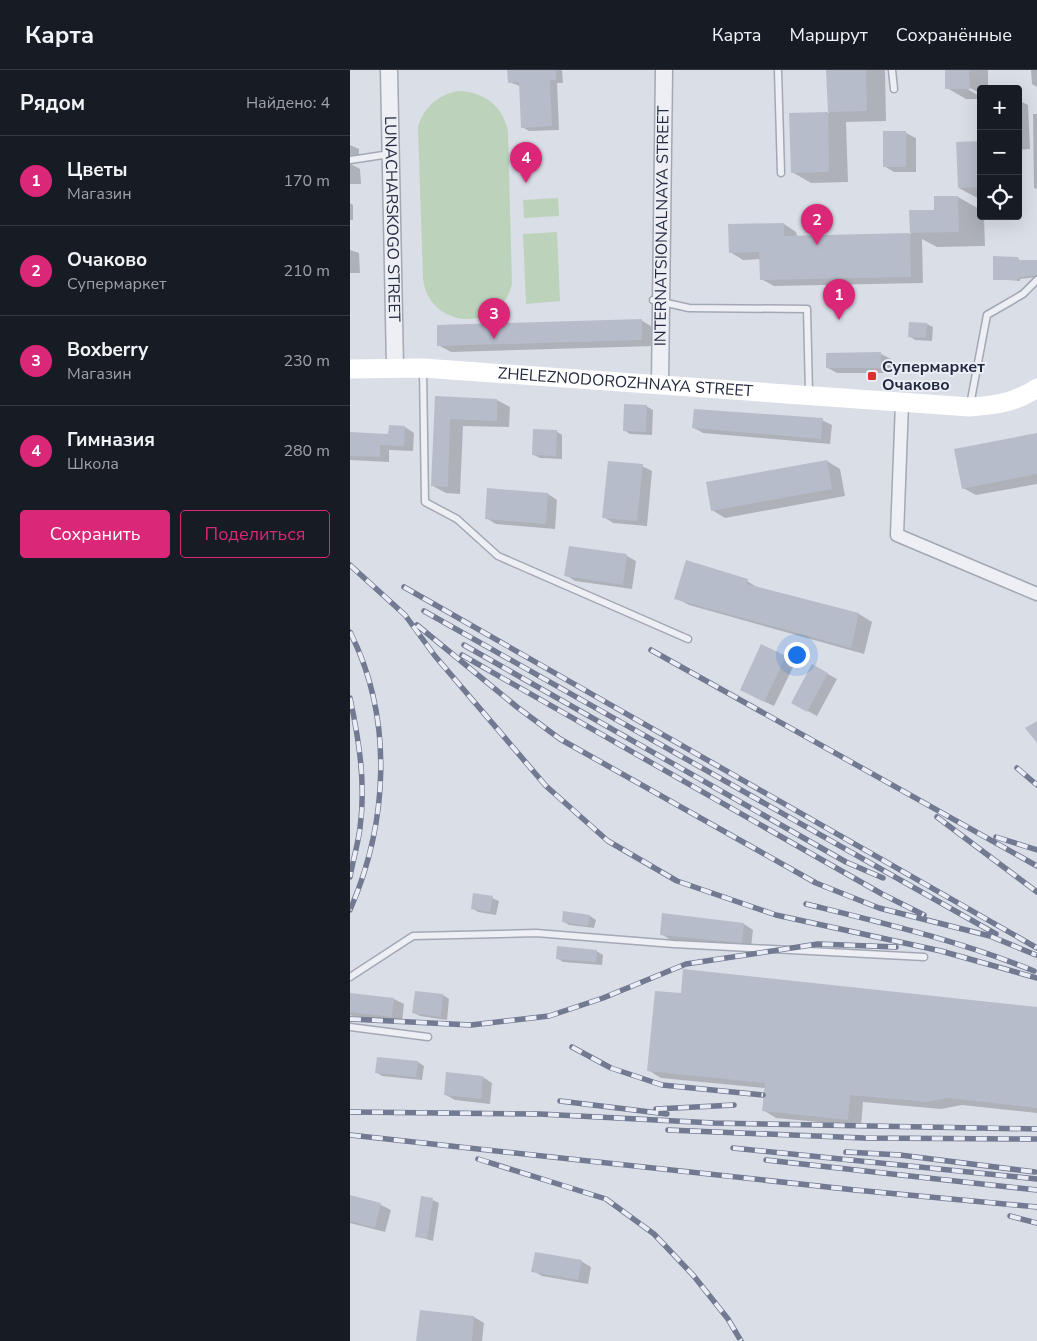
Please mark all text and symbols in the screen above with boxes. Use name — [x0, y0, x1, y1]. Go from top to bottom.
text: Карта — [25, 19, 94, 51]
text: Карта — [712, 23, 762, 47]
text: Маршрут — [790, 23, 868, 47]
text: Сохранённые — [896, 23, 1012, 47]
map controls — [977, 85, 1022, 220]
button: + — [977, 85, 1022, 130]
text: Рядом — [20, 89, 85, 117]
text: Найдено: 4 — [246, 92, 330, 114]
street label: INTERNATSIONALNAYA STREET — [649, 105, 675, 346]
street label: LUNACHARSKOGO STREET — [379, 116, 405, 323]
button: − — [977, 130, 1022, 175]
pin: 4 — [510, 142, 542, 183]
text: Цветы — [67, 157, 128, 183]
text: 1 — [31, 170, 41, 192]
text: 170 m — [283, 170, 330, 192]
button: locate — [977, 175, 1022, 220]
text: Магазин — [67, 183, 132, 205]
pin: 2 — [801, 204, 833, 245]
text: Очаково — [67, 247, 147, 273]
text: 2 — [31, 260, 41, 282]
text: 210 m — [283, 260, 330, 282]
text: Супермаркет — [67, 273, 166, 295]
pin: 1 — [823, 279, 855, 320]
pin: 3 — [478, 298, 510, 339]
text: Boxberry — [67, 337, 148, 363]
text: 3 — [31, 350, 41, 372]
text: 230 m — [283, 350, 330, 372]
place label: Супермаркет Очаково — [882, 356, 985, 396]
street label: ZHELEZNODOROZHNAYA STREET — [497, 362, 754, 403]
text: Магазин — [67, 363, 132, 385]
marker: Супермаркет Очаково — [866, 370, 878, 382]
text: Гимназия — [67, 427, 155, 453]
text: 4 — [31, 440, 41, 462]
text: 280 m — [283, 440, 330, 462]
text: Школа — [67, 453, 119, 475]
button: Сохранить — [20, 510, 170, 558]
button: Поделиться — [180, 510, 330, 558]
your location — [784, 642, 810, 668]

